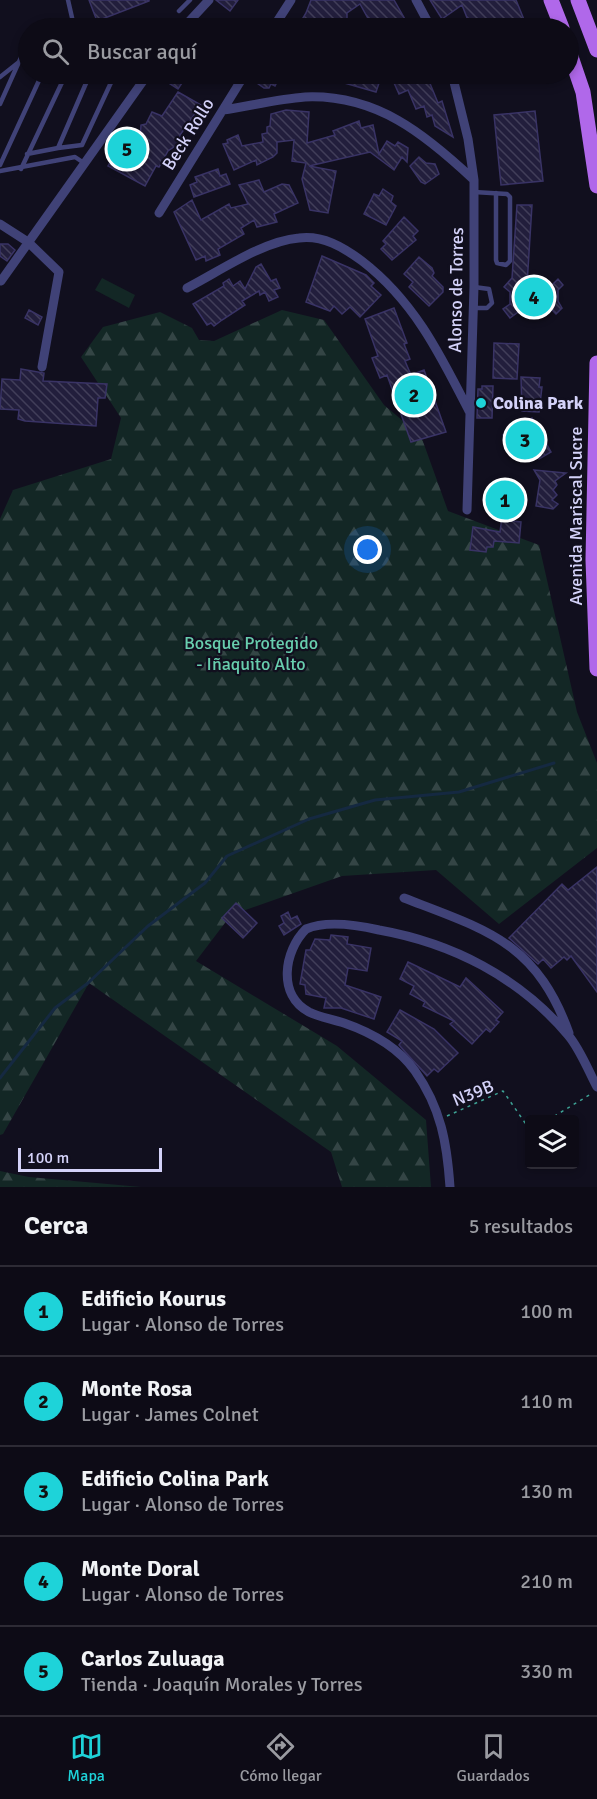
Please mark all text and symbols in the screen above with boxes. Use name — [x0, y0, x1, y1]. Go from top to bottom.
search box — [18, 18, 579, 84]
icon: search — [39, 35, 72, 68]
text: Buscar aquí — [87, 38, 197, 65]
street label: Beck Rollo — [157, 94, 219, 174]
pin: 5 — [108, 126, 146, 172]
street label: Alonso de Torres — [444, 227, 468, 353]
pin: 4 — [514, 274, 554, 320]
pin: 2 — [394, 372, 434, 418]
place label: Colina Park — [493, 392, 584, 414]
marker: Colina Park — [474, 396, 488, 410]
pin: 3 — [506, 418, 544, 462]
street label: Avenida Mariscal Sucre — [565, 427, 587, 605]
pin: 1 — [486, 478, 524, 522]
your location — [353, 535, 382, 564]
park label: Bosque Protegido - Iñaquito Alto — [184, 632, 318, 675]
street label: N39B — [449, 1075, 497, 1111]
map controls — [525, 1115, 579, 1169]
button: layers — [525, 1115, 579, 1169]
scale bar — [18, 1145, 162, 1172]
text: 100 m — [27, 1148, 69, 1168]
text: Cerca — [24, 1210, 88, 1242]
text: 5 resultados — [469, 1214, 573, 1239]
text: Edificio Kourus — [81, 1285, 226, 1312]
text: 1 — [38, 1299, 49, 1324]
text: 100 m — [520, 1299, 573, 1324]
text: Lugar · Alonso de Torres — [81, 1312, 284, 1337]
text: Monte Rosa — [81, 1375, 192, 1402]
text: 2 — [38, 1389, 49, 1414]
text: 110 m — [520, 1389, 573, 1414]
text: Lugar · James Colnet — [81, 1402, 259, 1427]
text: Edificio Colina Park — [81, 1465, 269, 1492]
text: 3 — [38, 1479, 49, 1504]
text: 130 m — [520, 1479, 573, 1504]
text: Lugar · Alonso de Torres — [81, 1492, 284, 1517]
text: Monte Doral — [81, 1555, 200, 1582]
text: 4 — [38, 1569, 49, 1594]
text: 210 m — [520, 1569, 573, 1594]
text: Lugar · Alonso de Torres — [81, 1582, 284, 1607]
text: Carlos Zuluaga — [81, 1645, 225, 1672]
text: 5 — [38, 1659, 49, 1684]
text: 330 m — [520, 1659, 573, 1684]
text: Tienda · Joaquín Morales y Torres — [81, 1672, 363, 1697]
tab: Mapa — [67, 1730, 105, 1786]
tab: Cómo llegar — [240, 1730, 322, 1786]
tab: Guardados — [456, 1730, 530, 1786]

